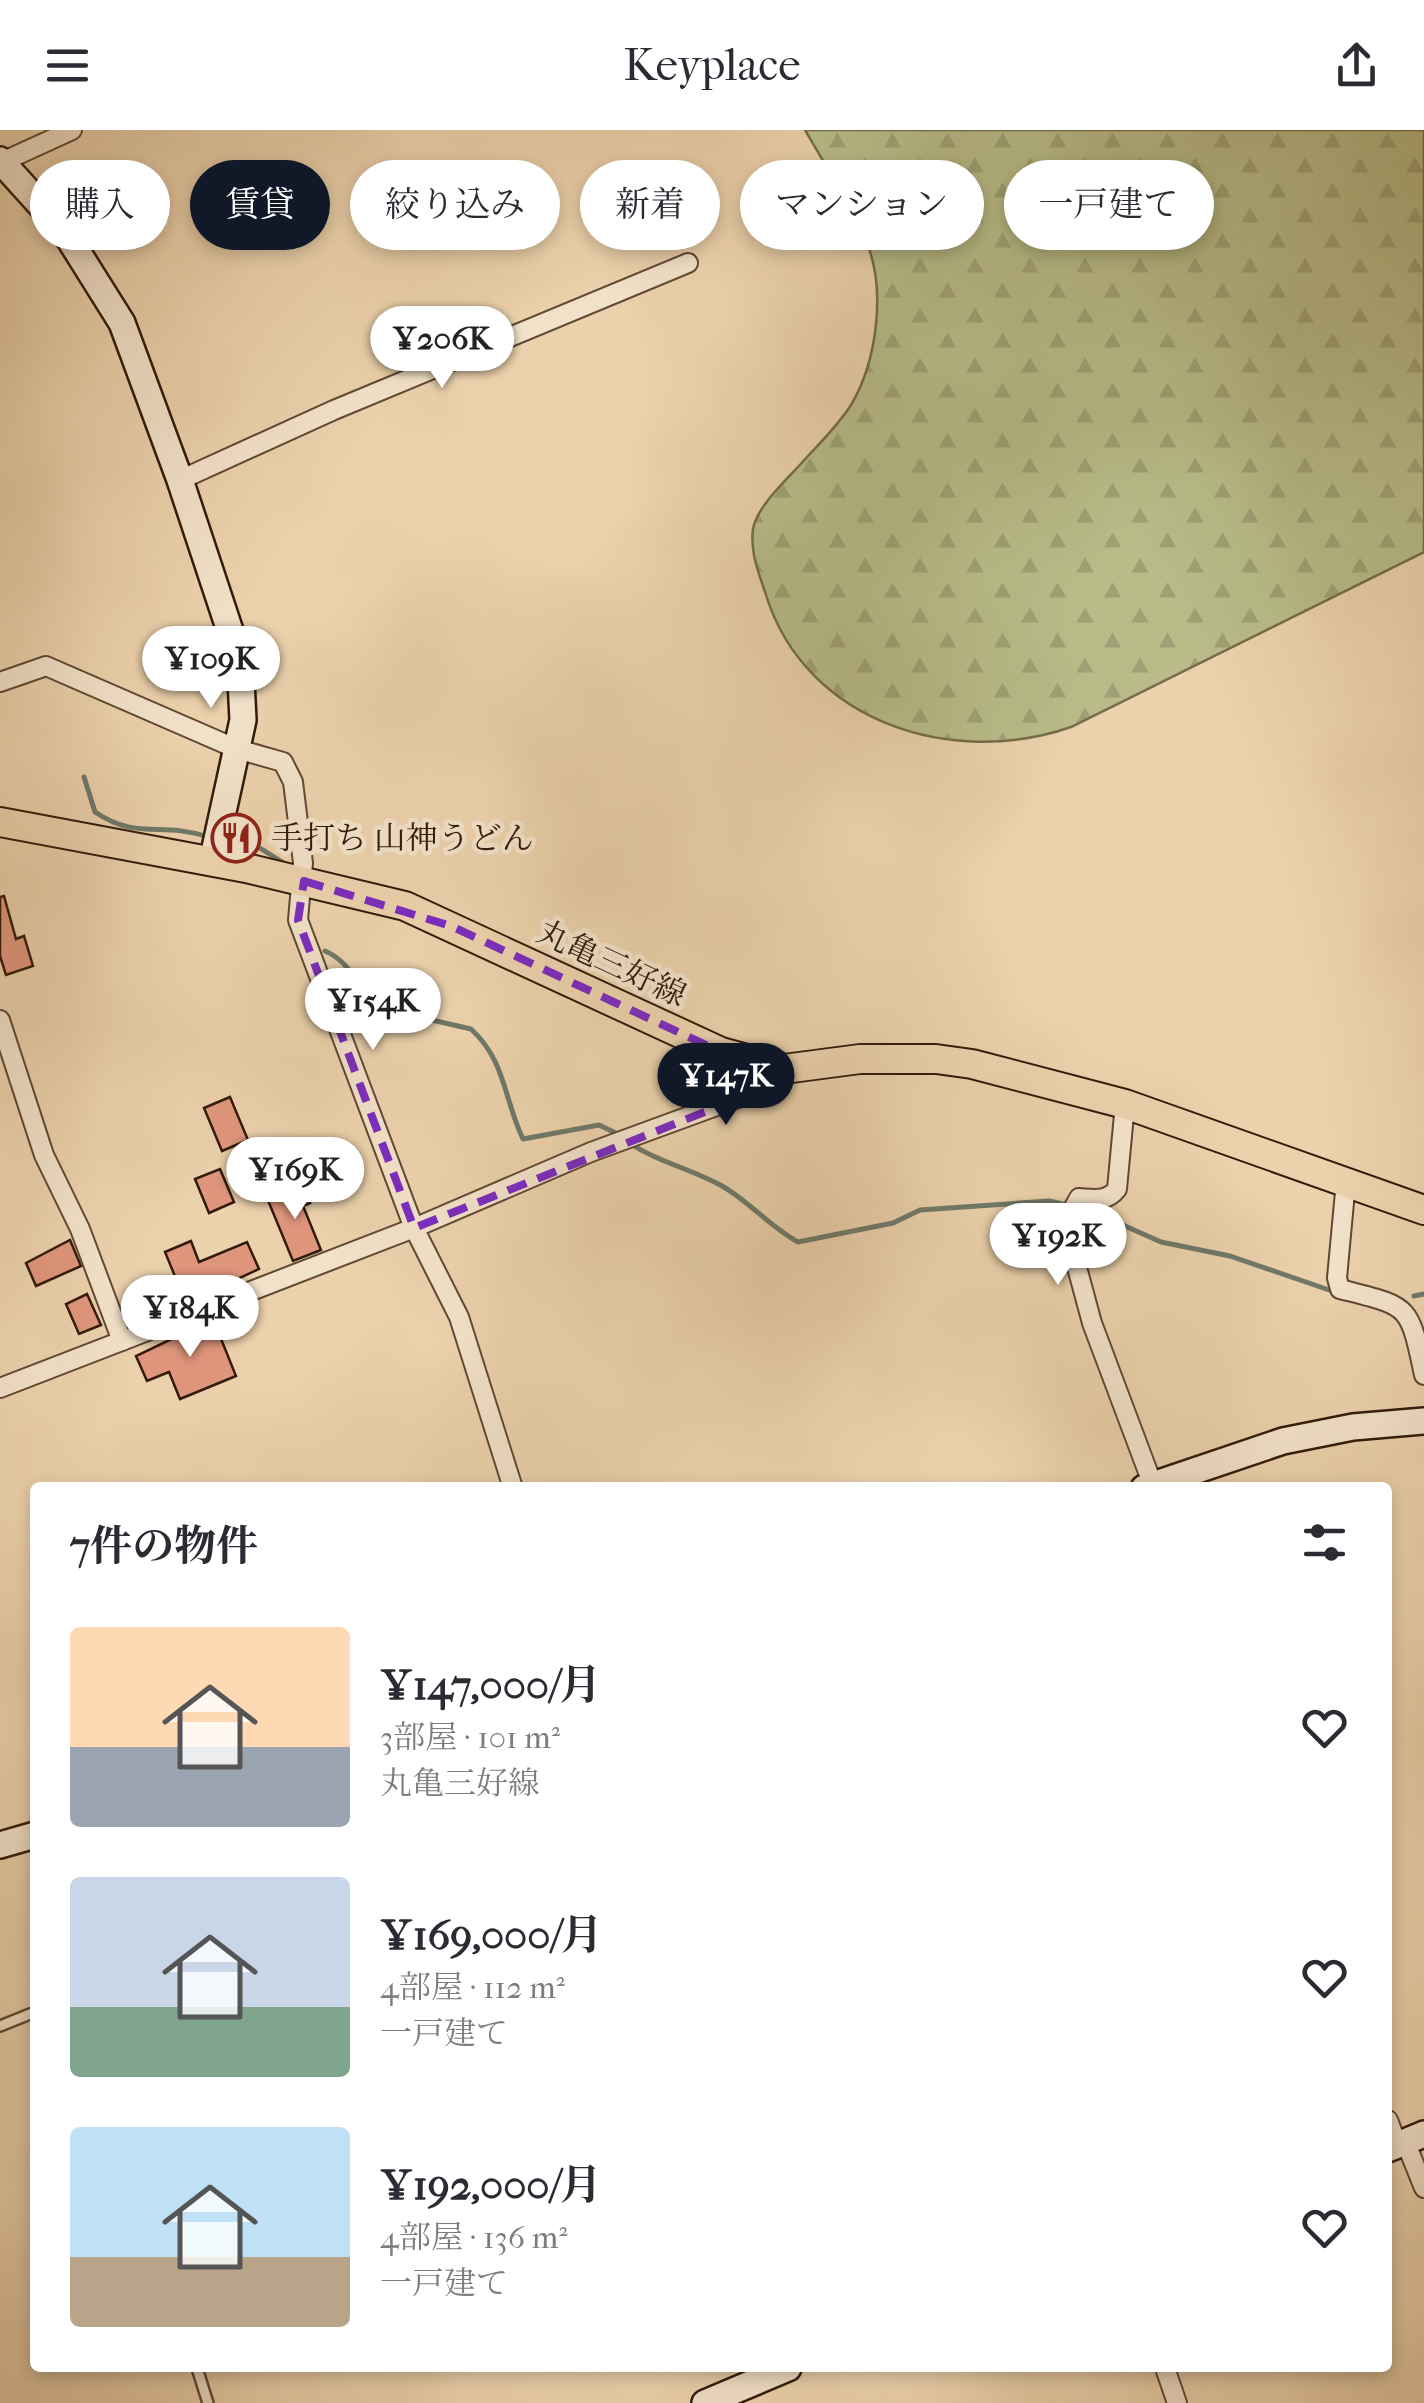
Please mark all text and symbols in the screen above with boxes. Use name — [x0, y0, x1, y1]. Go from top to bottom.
icon: menu — [40, 38, 95, 93]
icon: share — [1329, 38, 1384, 93]
text: Keyplace — [624, 39, 800, 92]
chip: 購入 — [30, 160, 170, 250]
chip: 賃貸 — [190, 160, 330, 250]
chip: 絞り込み — [350, 160, 560, 250]
chip: 新着 — [580, 160, 720, 250]
chip: マンション — [740, 160, 984, 250]
chip: 一戸建て — [1004, 160, 1214, 250]
pin: ¥206K — [372, 306, 512, 391]
text: ¥206K — [392, 320, 492, 357]
pin: ¥109K — [141, 626, 281, 711]
text: ¥109K — [164, 640, 258, 677]
restaurant icon: 手打ち 山神うどん — [210, 812, 262, 864]
place label: 手打ち 山神うどん — [271, 820, 534, 857]
street label: 丸亀三好線 — [531, 913, 692, 1014]
pin: ¥154K — [303, 968, 443, 1053]
text: ¥154K — [327, 982, 419, 1019]
pin: ¥147K — [656, 1043, 796, 1128]
text: ¥147K — [680, 1057, 772, 1094]
pin: ¥169K — [225, 1137, 365, 1222]
text: ¥169K — [248, 1151, 342, 1188]
pin: ¥192K — [988, 1203, 1128, 1288]
text: ¥192K — [1012, 1217, 1104, 1254]
pin: ¥184K — [120, 1275, 260, 1360]
text: ¥184K — [143, 1289, 237, 1326]
icon: filters — [1297, 1515, 1352, 1570]
text: 7件の物件 — [70, 1522, 258, 1571]
text: ¥147,000/月 — [380, 1661, 601, 1710]
icon: home — [150, 1667, 270, 1787]
icon: heart — [1297, 1700, 1352, 1755]
text: 3部屋 · 101 m² — [380, 1719, 560, 1756]
text: 丸亀三好線 — [380, 1765, 540, 1802]
text: ¥169,000/月 — [380, 1911, 603, 1960]
icon: home — [150, 1917, 270, 2037]
icon: heart — [1297, 1950, 1352, 2005]
text: 4部屋 · 112 m² — [380, 1969, 565, 2006]
text: 一戸建て — [380, 2015, 508, 2052]
text: ¥192,000/月 — [380, 2161, 602, 2210]
icon: home — [150, 2167, 270, 2287]
icon: heart — [1297, 2200, 1352, 2255]
text: 4部屋 · 136 m² — [380, 2219, 567, 2256]
text: 一戸建て — [380, 2265, 508, 2302]

